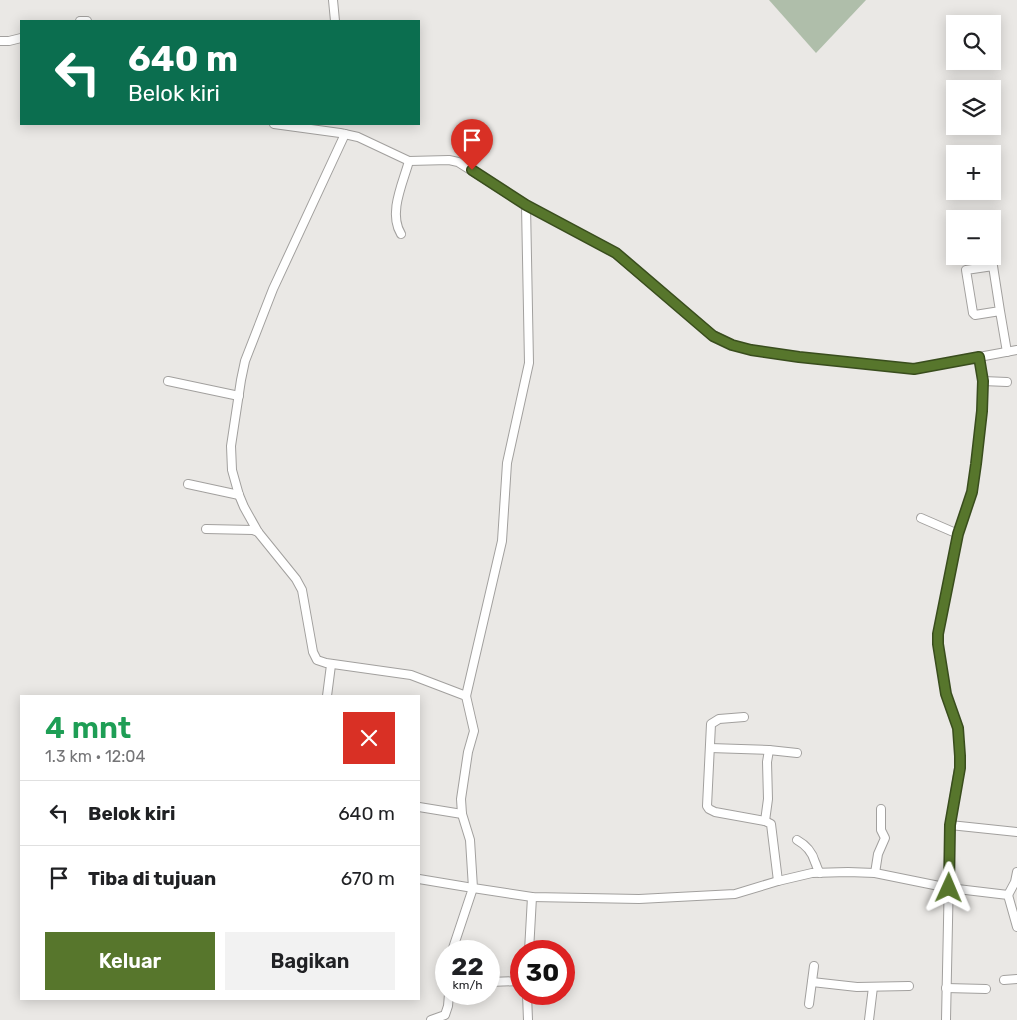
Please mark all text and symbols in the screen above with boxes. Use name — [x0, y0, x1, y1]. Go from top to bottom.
map controls — [946, 15, 1001, 265]
button: search — [946, 15, 1001, 70]
text: 640 m — [128, 38, 238, 80]
icon: left — [45, 40, 110, 105]
text: Belok kiri — [128, 80, 220, 107]
button: layers — [946, 80, 1001, 135]
pin — [451, 119, 493, 170]
icon: arrive — [458, 126, 486, 154]
button: + — [946, 145, 1001, 200]
button: − — [946, 210, 1001, 265]
text: 4 mnt — [45, 710, 131, 746]
button: close — [343, 712, 395, 764]
text: 1.3 km · 12:04 — [45, 747, 145, 766]
icon: left — [45, 799, 73, 827]
text: Belok kiri — [88, 802, 175, 825]
text: 640 m — [338, 802, 395, 825]
position arrow — [922, 861, 974, 913]
icon: arrive — [45, 864, 73, 892]
text: Tiba di tujuan — [88, 867, 216, 890]
text: 670 m — [341, 867, 395, 890]
button: Keluar — [45, 932, 215, 990]
button: Bagikan — [225, 932, 395, 990]
speed limit sign: 30 — [510, 940, 575, 1005]
text: 22 — [451, 952, 484, 981]
text: km/h — [453, 978, 482, 992]

